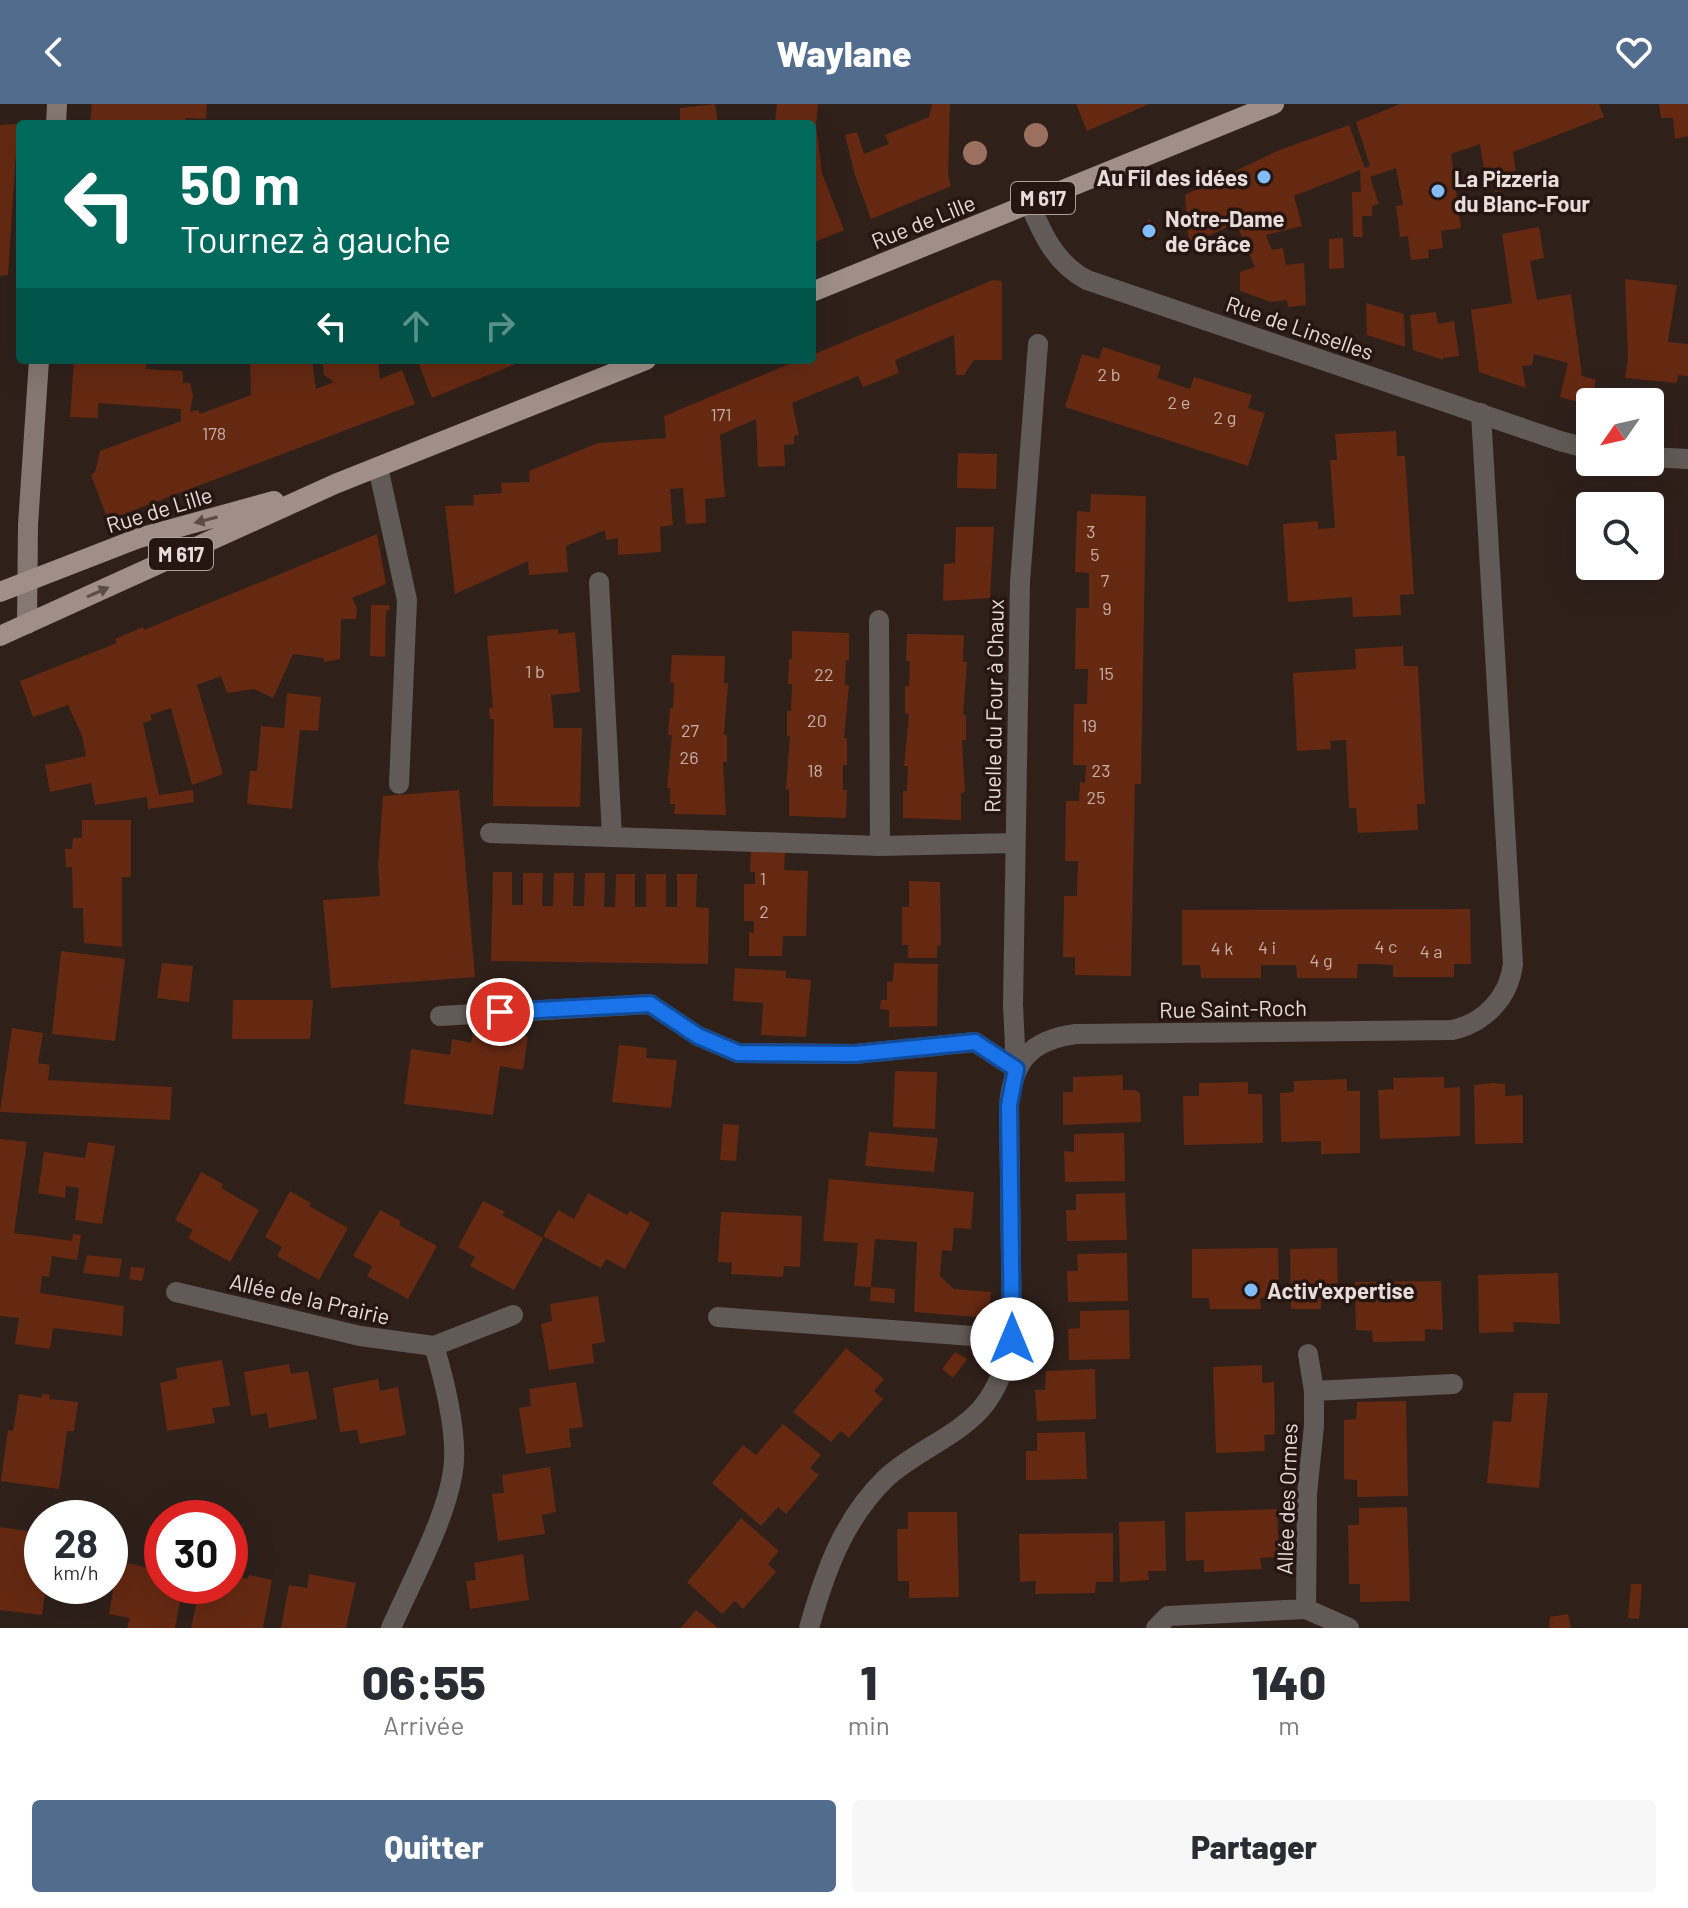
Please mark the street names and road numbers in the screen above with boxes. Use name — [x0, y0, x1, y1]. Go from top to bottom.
road number: M 617 — [1011, 182, 1075, 214]
street label: Rue de Lille — [867, 188, 979, 254]
street label: Rue de Linselles — [1223, 290, 1377, 364]
street label: Rue de Lille — [103, 481, 215, 537]
road number: M 617 — [149, 538, 213, 570]
street label: Ruelle du Four à Chaux — [978, 599, 1008, 813]
street label: Rue Saint-Roch — [1159, 994, 1307, 1022]
street label: Allée de la Prairie — [227, 1267, 393, 1329]
street label: Allée des Ormes — [1270, 1423, 1302, 1575]

